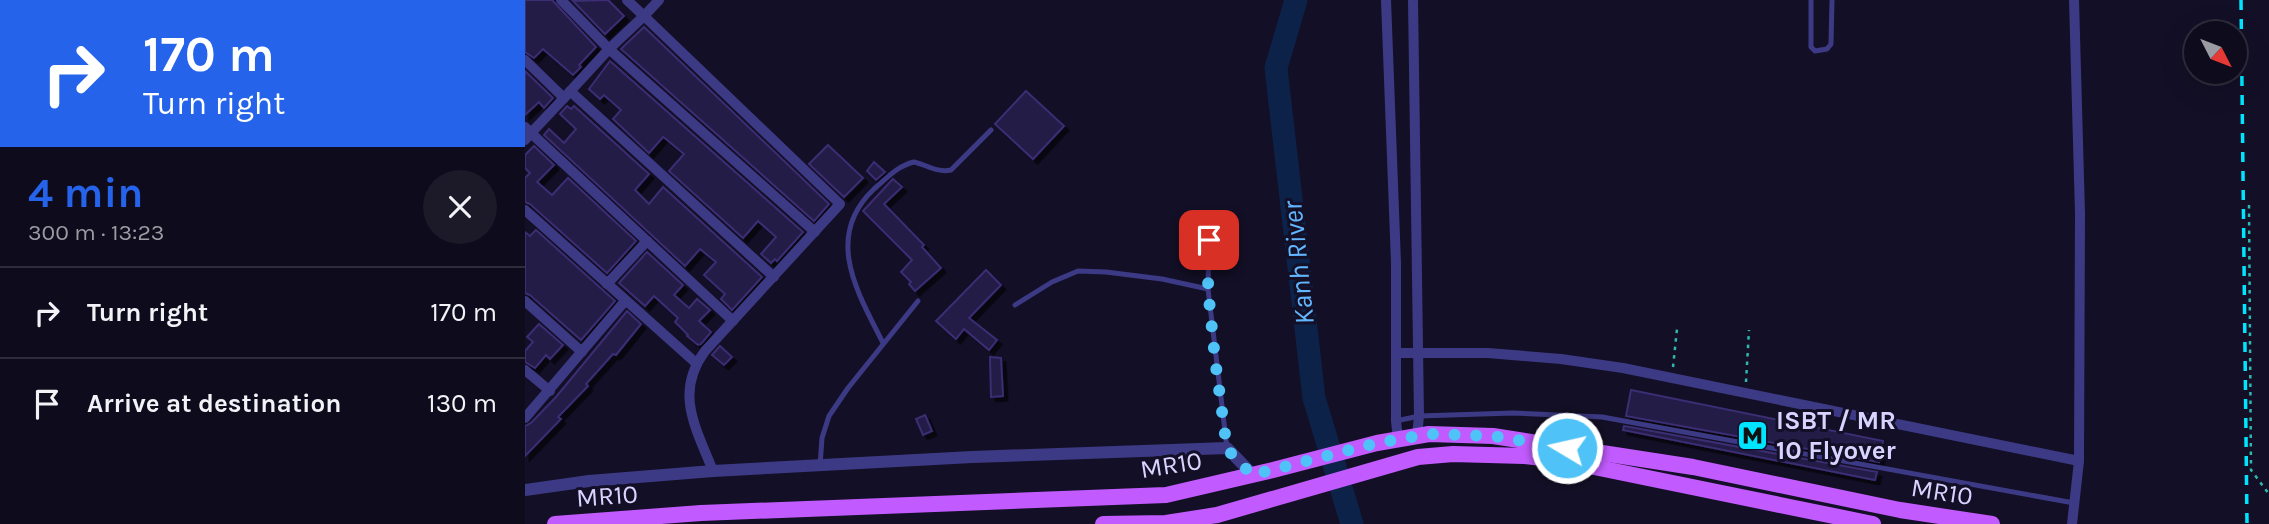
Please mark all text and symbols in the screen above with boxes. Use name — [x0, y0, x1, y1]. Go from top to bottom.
north arrow — [2184, 21, 2247, 84]
map controls — [2184, 21, 2247, 84]
text: 170 m — [143, 26, 275, 83]
icon: right — [28, 28, 119, 119]
text: Turn right — [143, 85, 285, 122]
text: 4 min — [28, 168, 143, 218]
button: close — [423, 170, 497, 244]
water label: Kanh River — [1275, 198, 1321, 326]
pin — [1179, 210, 1239, 270]
text: 300 m · 13:23 — [28, 219, 164, 246]
icon: arrive — [1190, 221, 1228, 259]
icon: right — [28, 294, 66, 332]
text: Turn right — [87, 297, 208, 328]
text: 170 m — [430, 297, 497, 328]
icon: arrive — [28, 385, 66, 423]
text: Arrive at destination — [87, 388, 341, 419]
text: 130 m — [427, 388, 497, 419]
place label: ISBT / MR 10 Flyover — [1776, 405, 1896, 466]
position arrow — [1530, 411, 1604, 485]
metro station icon: ISBT / MR 10 Flyover — [1736, 418, 1770, 452]
street label: MR10 — [1138, 445, 1204, 485]
street label: MR10 — [1909, 472, 1975, 512]
street label: MR10 — [575, 478, 639, 514]

